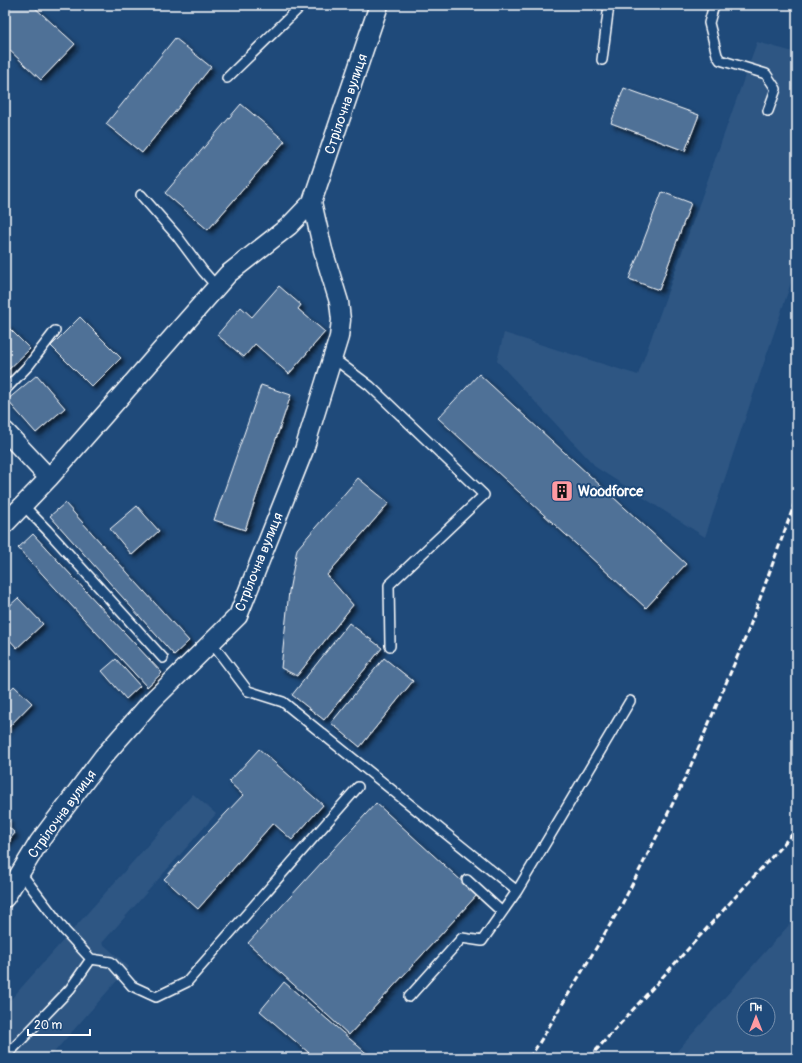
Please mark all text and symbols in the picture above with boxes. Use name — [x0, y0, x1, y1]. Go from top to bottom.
street label: Стрілочна вулиця — [321, 52, 371, 156]
building icon: Woodforce — [549, 478, 575, 504]
place label: Woodforce — [578, 483, 644, 500]
street label: Стрілочна вулиця — [231, 510, 287, 614]
street label: Стрілочна вулиця — [24, 767, 100, 861]
north arrow — [736, 997, 776, 1037]
text: Пн — [750, 1001, 763, 1014]
scale bar — [28, 1011, 90, 1037]
text: 20 m — [34, 1018, 63, 1033]

